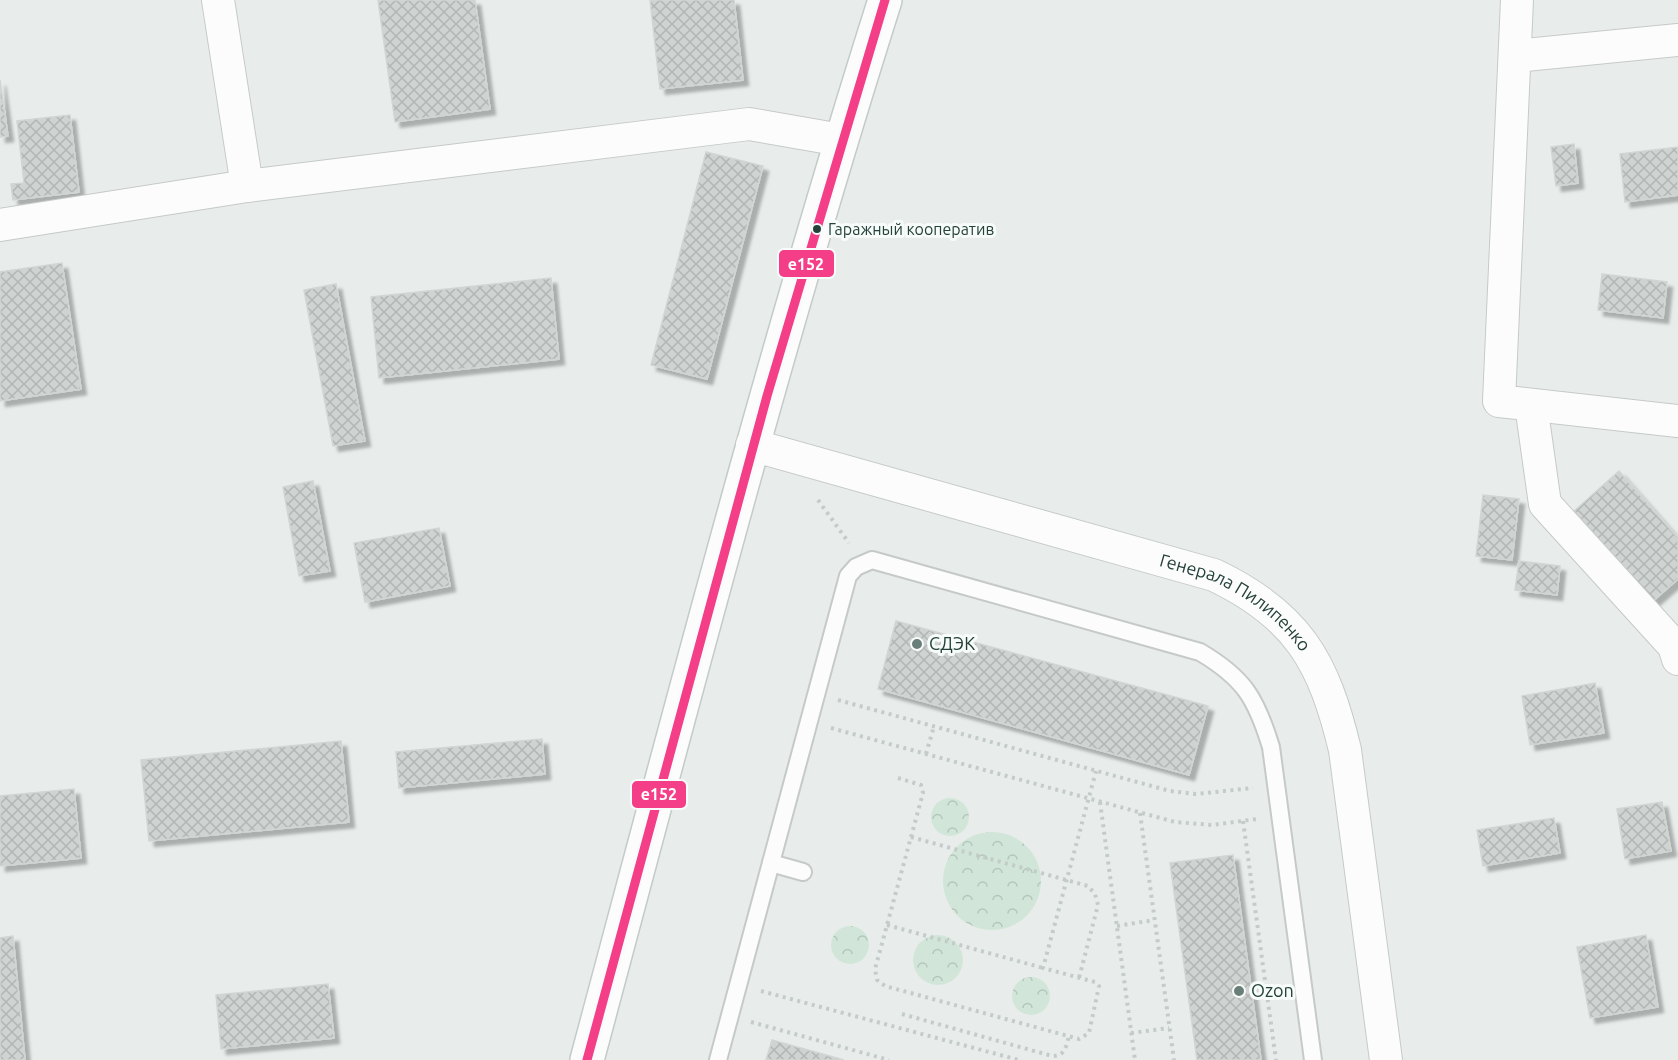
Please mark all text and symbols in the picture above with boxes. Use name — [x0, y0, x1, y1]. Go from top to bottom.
place label: Гаражный кооператив — [828, 220, 994, 238]
marker: Гаражный кооператив — [811, 223, 823, 235]
line badge: е152 — [778, 249, 835, 278]
text: е152 — [788, 255, 824, 273]
street label: Генерала Пилипенко — [1158, 549, 1315, 654]
place label: СДЭК — [929, 633, 975, 653]
marker: СДЭК — [910, 637, 924, 651]
line badge: е152 — [631, 780, 687, 809]
text: е152 — [641, 785, 677, 803]
place label: Ozon — [1251, 980, 1294, 1000]
marker: Ozon — [1232, 984, 1246, 998]

